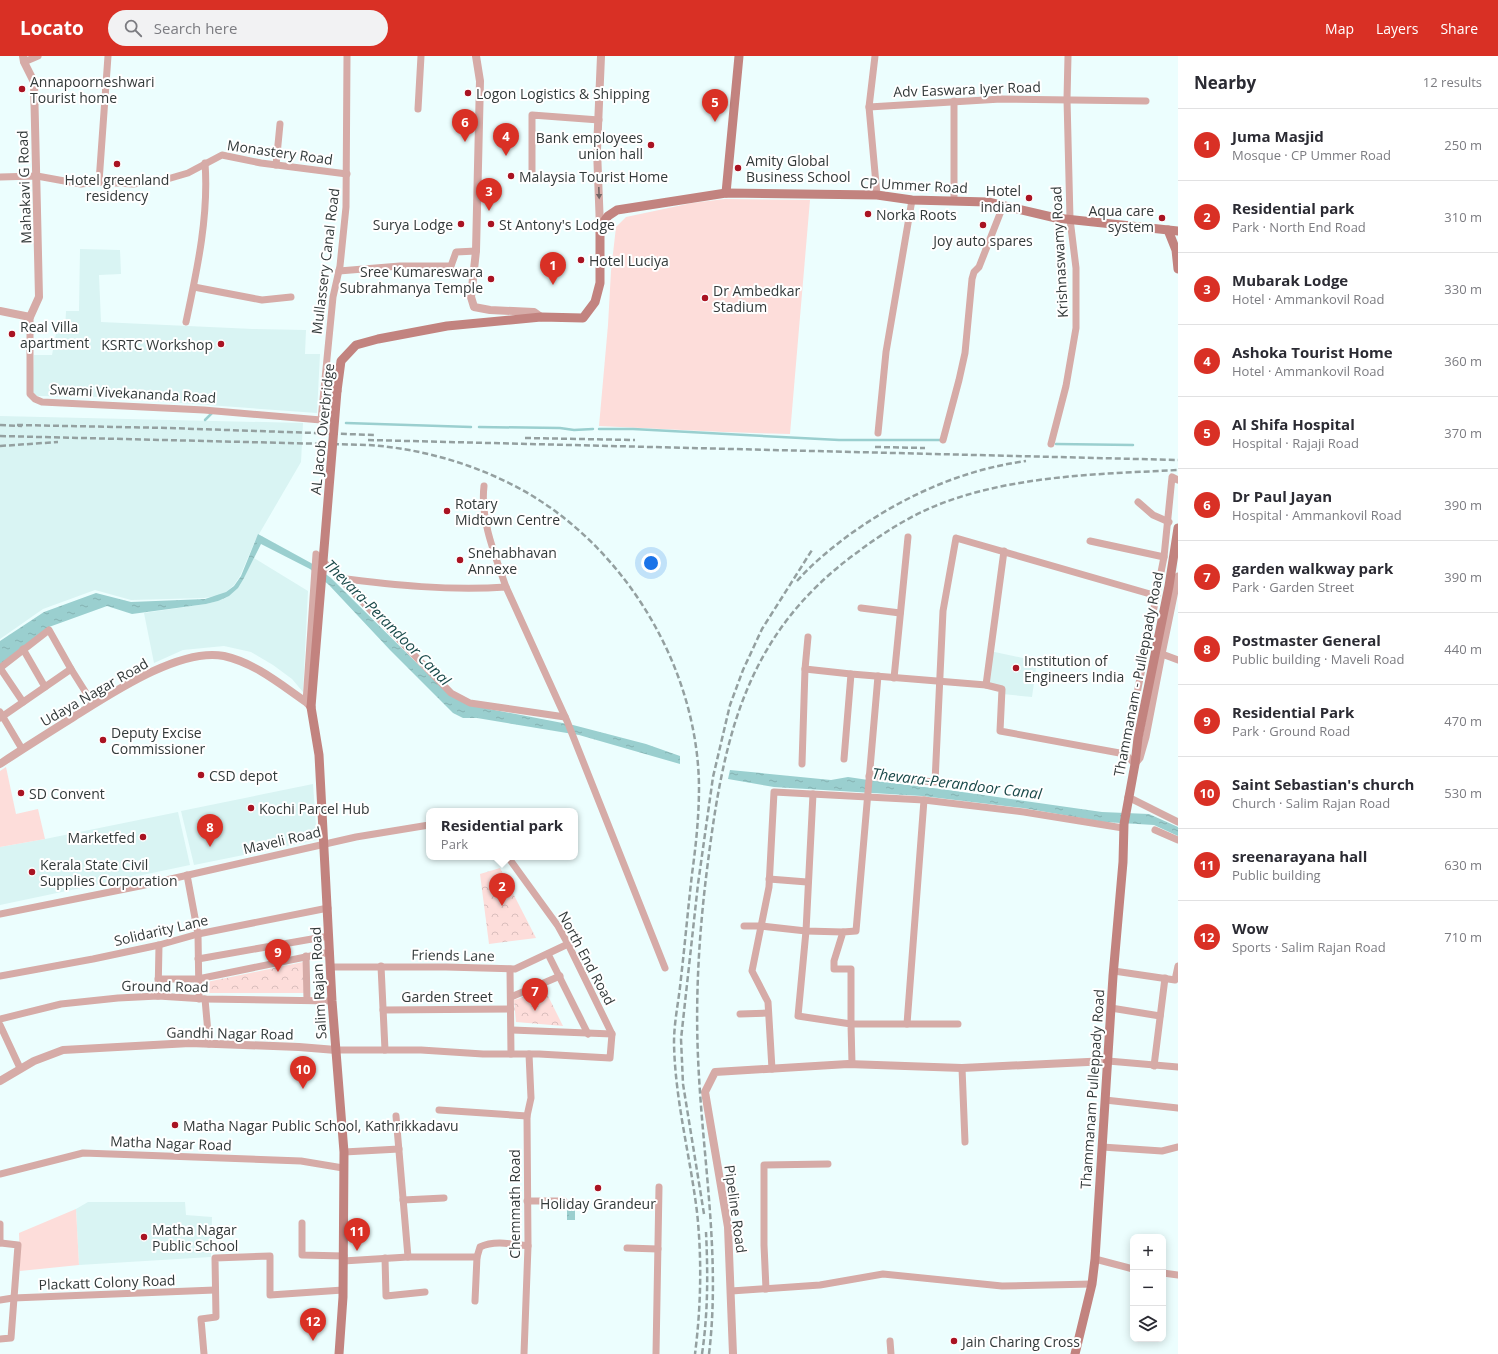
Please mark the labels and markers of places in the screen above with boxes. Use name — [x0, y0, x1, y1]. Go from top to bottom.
place label: Annapoorneshwari Tourist home — [30, 72, 155, 107]
marker: Annapoorneshwari Tourist home — [17, 84, 27, 94]
place label: Logon Logistics & Shipping — [476, 84, 650, 103]
marker: Logon Logistics & Shipping — [463, 88, 473, 98]
pin: 5 — [702, 89, 728, 122]
pin: 6 — [452, 109, 478, 142]
pin: 4 — [493, 123, 519, 156]
place label: Bank employees union hall — [536, 128, 643, 163]
marker: Bank employees union hall — [646, 140, 656, 150]
place label: Amity Global Business School — [746, 151, 851, 186]
marker: Hotel greenland residency — [112, 159, 122, 169]
marker: Amity Global Business School — [733, 163, 743, 173]
place label: Malaysia Tourist Home — [519, 167, 668, 186]
place label: Hotel greenland residency — [65, 170, 169, 205]
marker: Malaysia Tourist Home — [506, 171, 516, 181]
pin: 3 — [476, 178, 502, 211]
place label: Hotel indian — [980, 181, 1021, 216]
marker: Hotel indian — [1024, 193, 1034, 203]
place label: Aqua care system — [1089, 201, 1154, 236]
place label: Norka Roots — [876, 205, 957, 224]
marker: Norka Roots — [863, 209, 873, 219]
marker: Aqua care system — [1157, 213, 1167, 223]
place label: Surya Lodge — [373, 215, 453, 234]
place label: St Antony's Lodge — [499, 215, 615, 234]
marker: Surya Lodge — [456, 219, 466, 229]
marker: St Antony's Lodge — [486, 219, 496, 229]
marker: Joy auto spares — [978, 220, 988, 230]
place label: Joy auto spares — [931, 231, 1033, 250]
place label: Hotel Luciya — [589, 251, 669, 270]
pin: 1 — [540, 252, 566, 285]
marker: Hotel Luciya — [576, 255, 586, 265]
place label: Sree Kumareswara Subrahmanya Temple — [340, 262, 483, 297]
marker: Sree Kumareswara Subrahmanya Temple — [486, 274, 496, 284]
place label: Dr Ambedkar Stadium — [713, 281, 800, 316]
marker: Dr Ambedkar Stadium — [700, 293, 710, 303]
place label: Real Villa apartment — [20, 317, 89, 352]
marker: Real Villa apartment — [7, 329, 17, 339]
place label: KSRTC Workshop — [101, 335, 213, 354]
marker: KSRTC Workshop — [216, 339, 226, 349]
place label: Rotary Midtown Centre — [455, 494, 560, 529]
marker: Rotary Midtown Centre — [442, 506, 452, 516]
place label: Snehabhavan Annexe — [468, 543, 557, 578]
marker: Snehabhavan Annexe — [455, 555, 465, 565]
place label: Institution of Engineers India — [1024, 651, 1124, 686]
marker: Institution of Engineers India — [1011, 663, 1021, 673]
place label: Deputy Excise Commissioner — [111, 723, 205, 758]
marker: Deputy Excise Commissioner — [98, 735, 108, 745]
place label: CSD depot — [209, 766, 278, 785]
marker: CSD depot — [196, 770, 206, 780]
place label: SD Convent — [29, 784, 105, 803]
marker: SD Convent — [16, 788, 26, 798]
place label: Kochi Parcel Hub — [259, 799, 370, 818]
marker: Kochi Parcel Hub — [246, 803, 256, 813]
pin: 8 — [197, 814, 223, 847]
place label: Marketfed — [68, 828, 135, 847]
marker: Marketfed — [138, 832, 148, 842]
place label: Kerala State Civil Supplies Corporation — [40, 855, 178, 890]
marker: Kerala State Civil Supplies Corporation — [27, 867, 37, 877]
pin: 2 — [489, 873, 515, 906]
pin: 9 — [265, 939, 291, 972]
pin: 7 — [522, 978, 548, 1011]
pin: 10 — [290, 1056, 316, 1089]
place label: Matha Nagar Public School, Kathrikkadavu — [183, 1116, 459, 1135]
marker: Matha Nagar Public School, Kathrikkadavu — [170, 1120, 180, 1130]
marker: Holiday Grandeur — [593, 1183, 603, 1193]
place label: Holiday Grandeur — [540, 1194, 656, 1213]
pin: 11 — [344, 1218, 370, 1251]
place label: Matha Nagar Public School — [152, 1220, 238, 1255]
marker: Matha Nagar Public School — [139, 1232, 149, 1242]
pin: 12 — [300, 1308, 326, 1341]
place label: Jain Charing Cross — [960, 1332, 1080, 1351]
marker: Jain Charing Cross — [949, 1336, 959, 1346]

